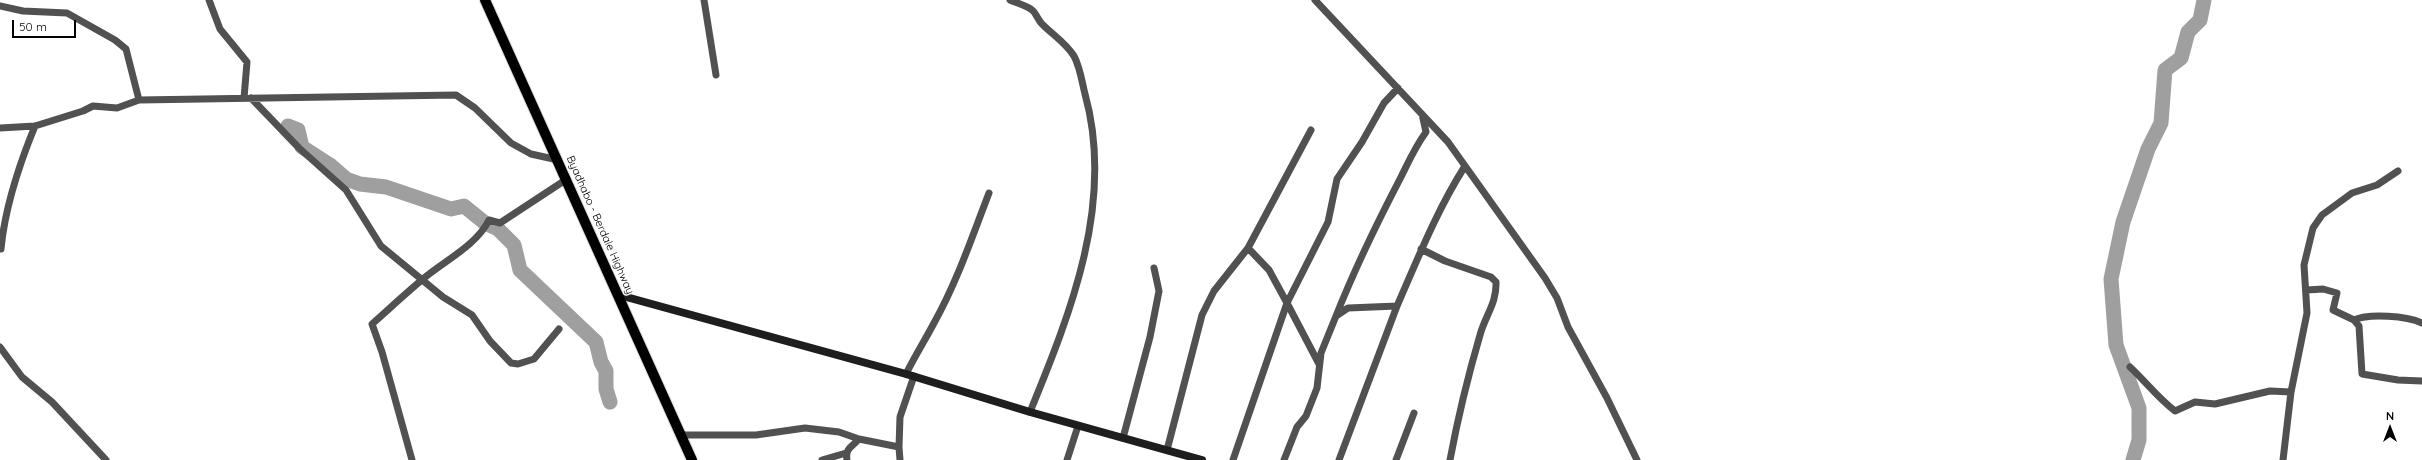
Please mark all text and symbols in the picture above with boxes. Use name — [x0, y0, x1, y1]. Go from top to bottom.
scale bar — [14, 12, 78, 38]
text: 50 m — [19, 19, 47, 34]
street label: Byadhabo - Berdale Highway — [563, 154, 637, 296]
north arrow — [2370, 408, 2410, 448]
text: N — [2386, 409, 2394, 423]

